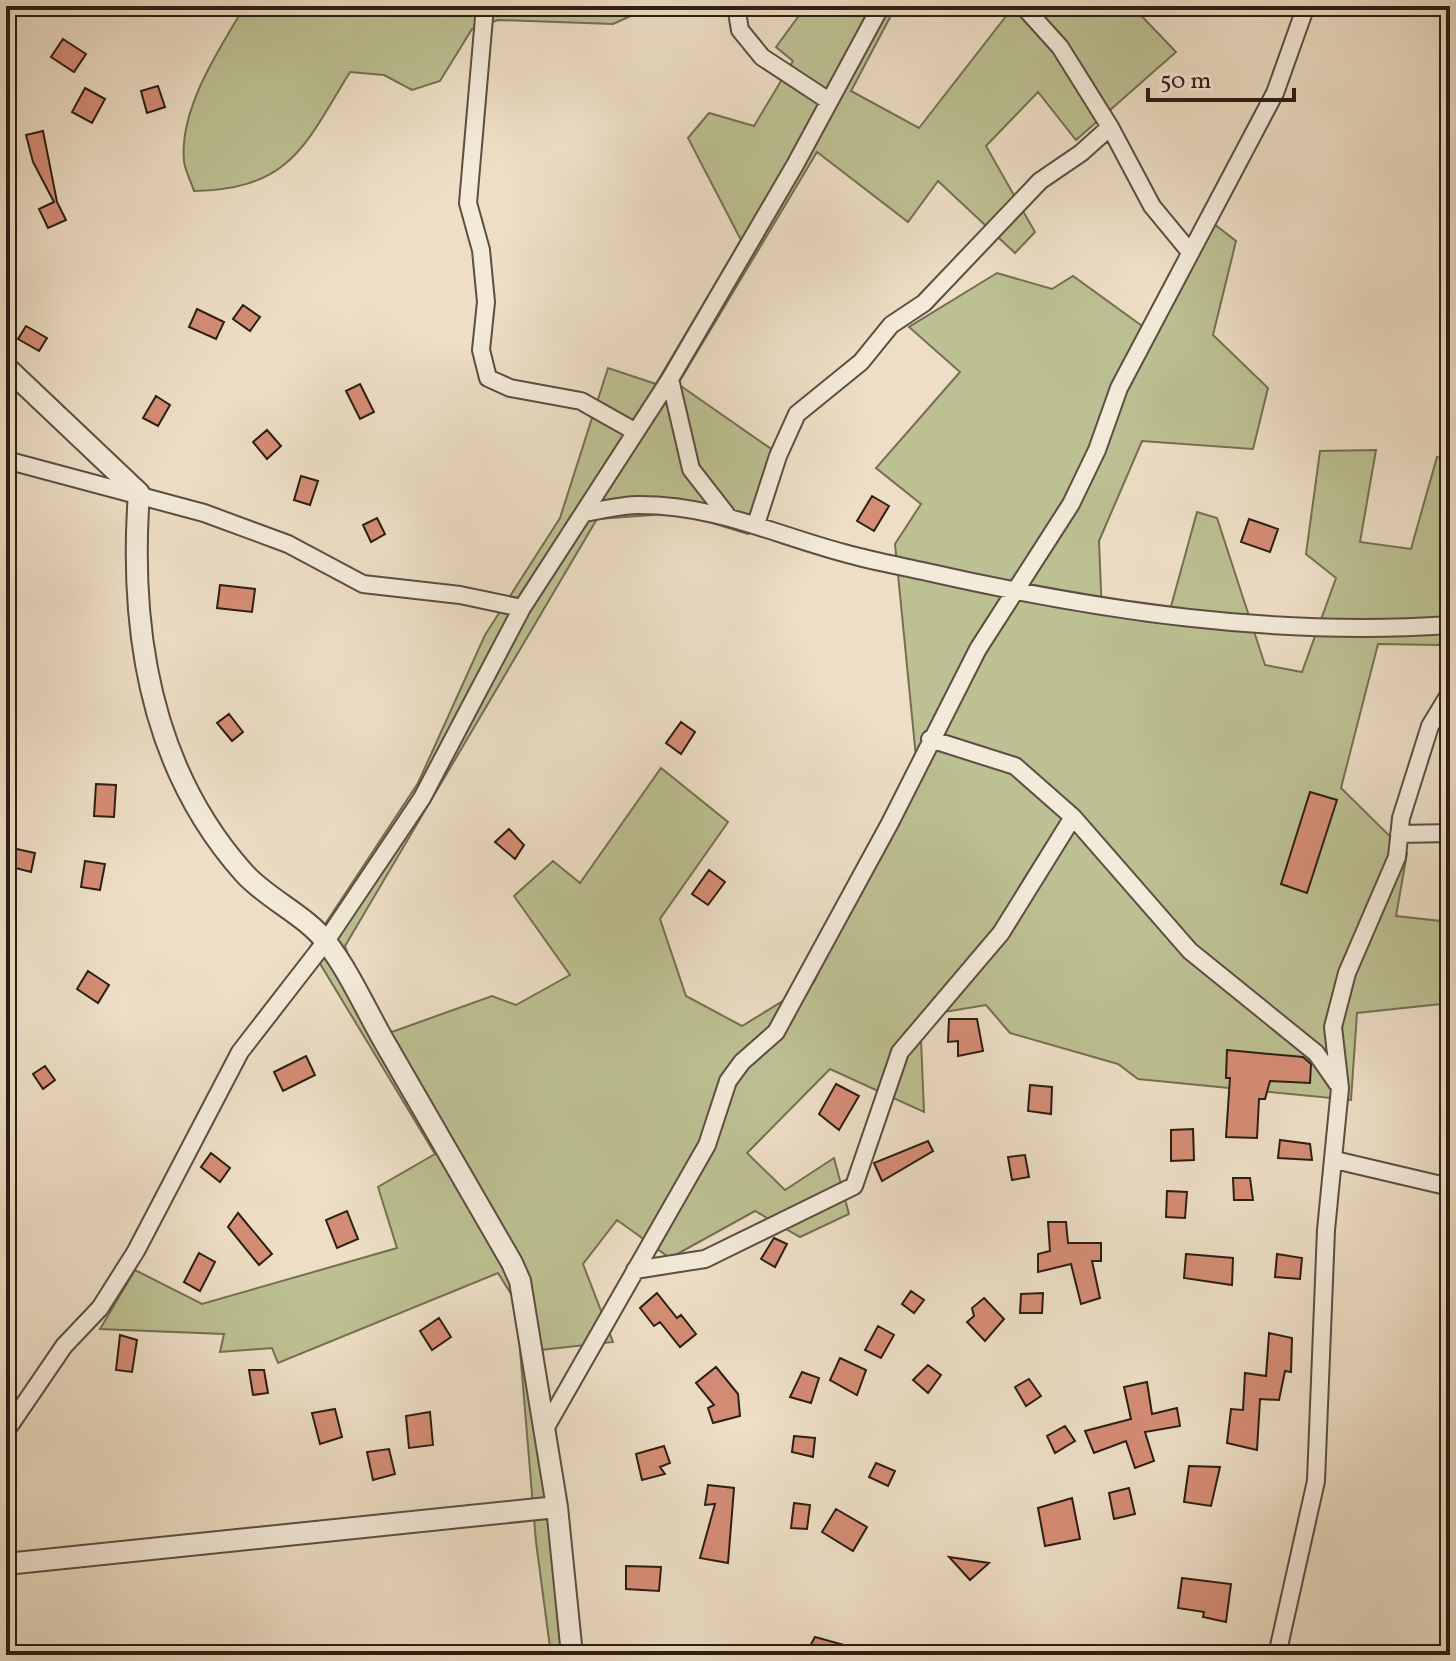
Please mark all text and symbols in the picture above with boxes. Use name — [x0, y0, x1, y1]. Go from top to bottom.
scale bar — [1148, 52, 1294, 102]
text: 50 m — [1160, 65, 1212, 99]

